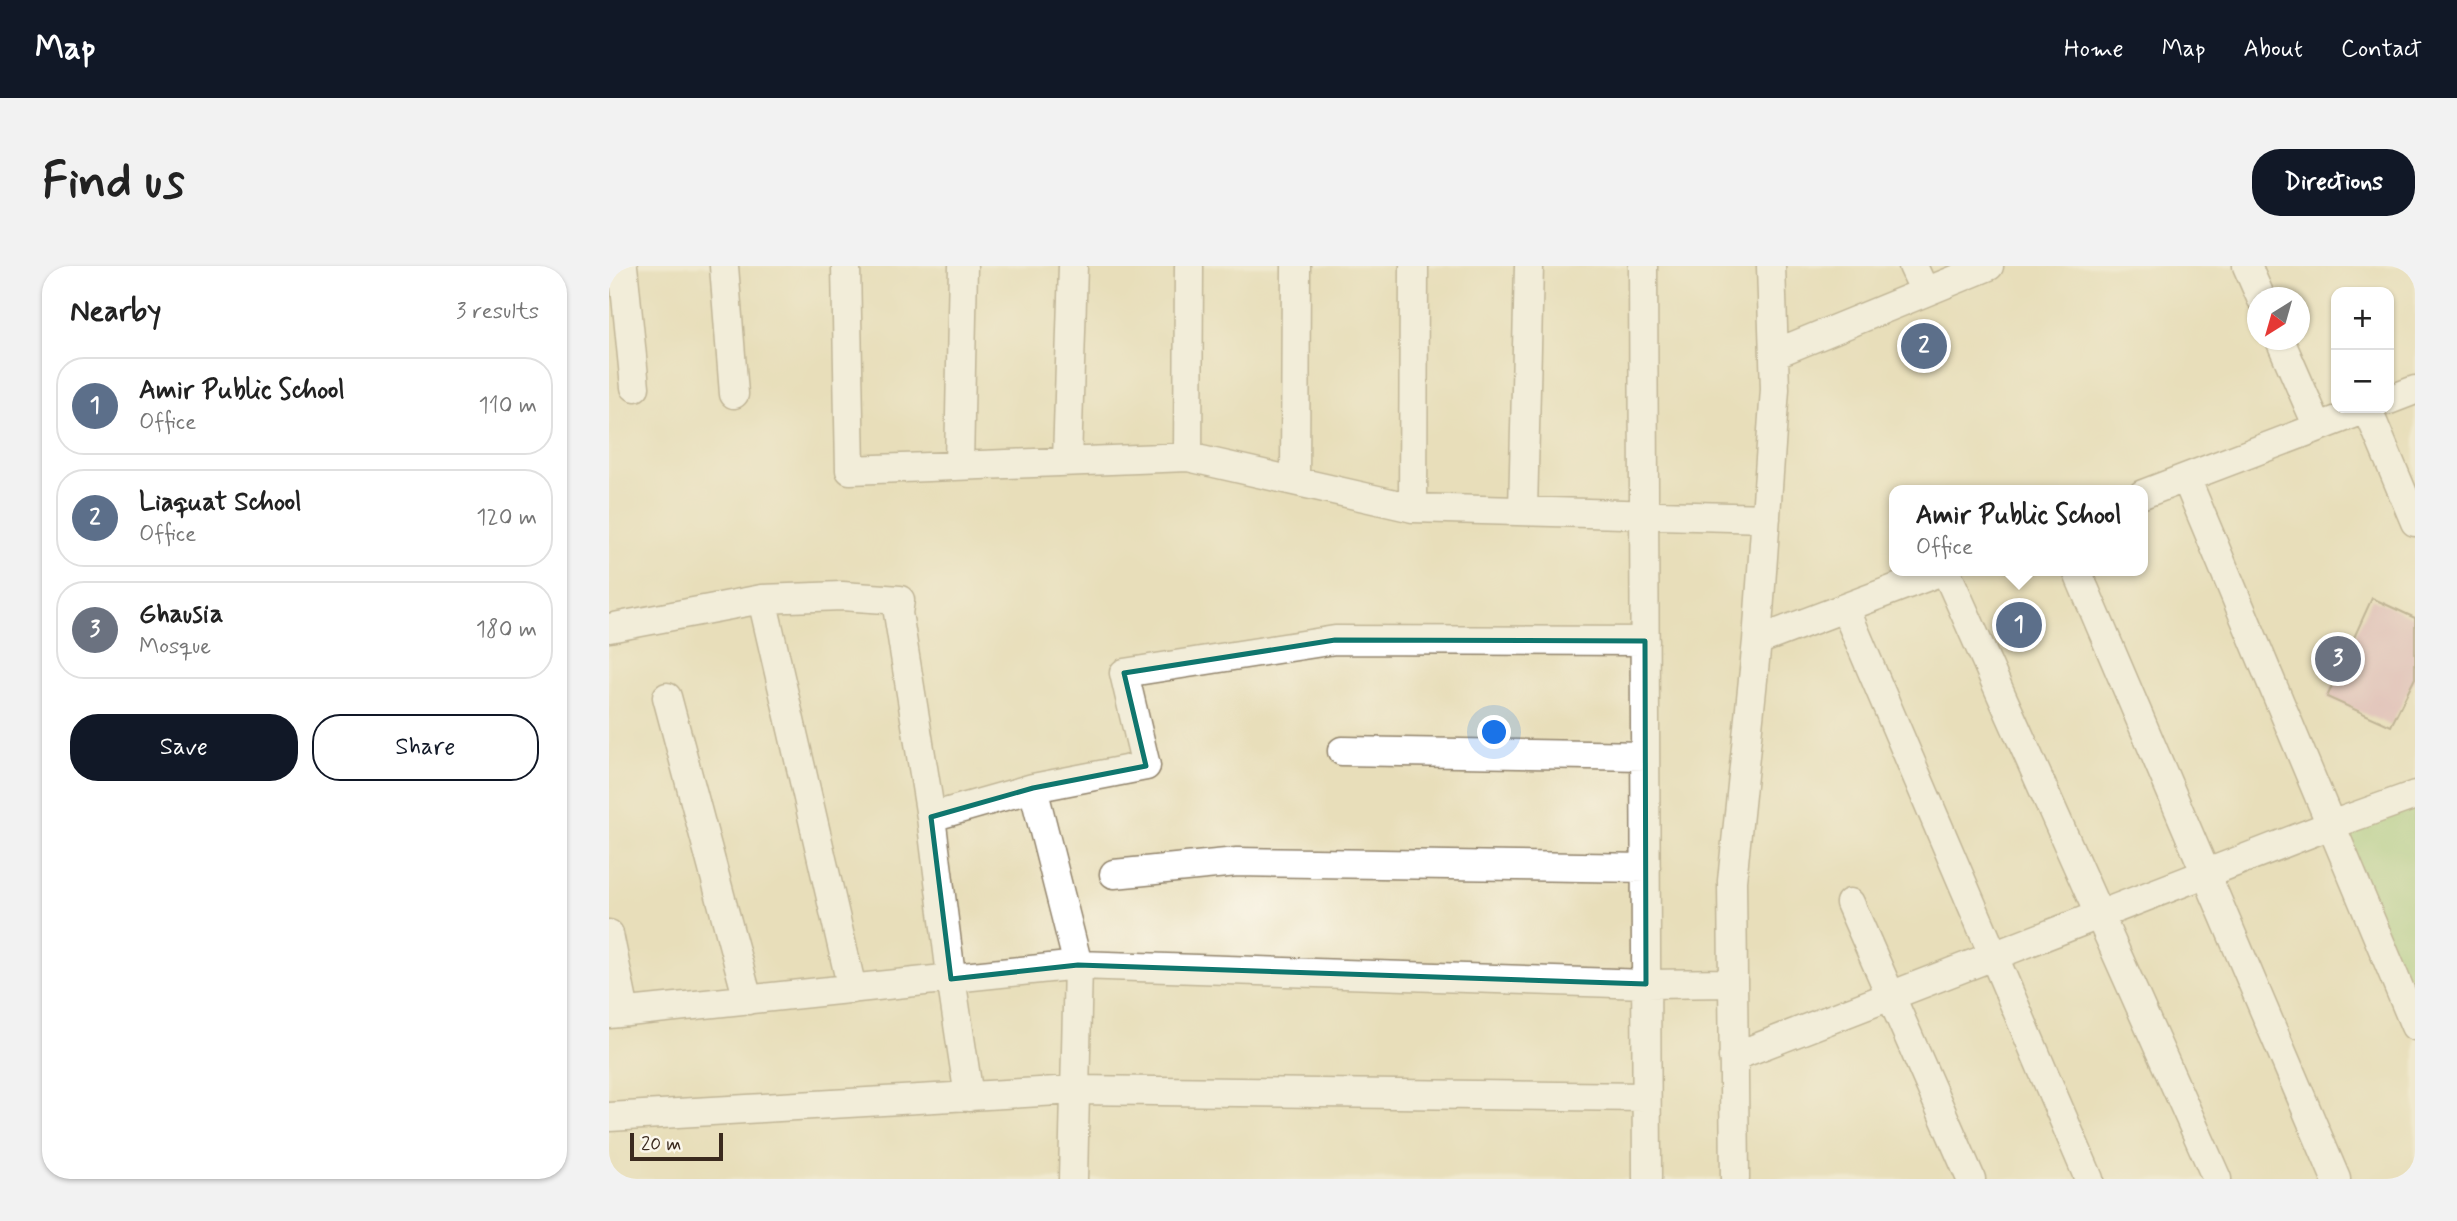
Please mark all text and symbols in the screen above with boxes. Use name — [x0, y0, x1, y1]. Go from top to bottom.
text: Map — [35, 27, 95, 71]
text: Home — [2064, 34, 2124, 65]
text: Map — [2162, 34, 2206, 65]
text: About — [2244, 34, 2303, 65]
text: Contact — [2341, 34, 2422, 65]
button: Directions — [2252, 149, 2415, 216]
text: Find us — [42, 150, 185, 215]
north arrow — [2247, 287, 2310, 350]
map controls — [2331, 287, 2394, 413]
button: + — [2331, 287, 2394, 350]
text: Nearby — [70, 292, 161, 331]
text: 3 results — [456, 297, 539, 327]
pin: 2 — [1901, 320, 1947, 372]
button: − — [2331, 350, 2394, 413]
text: Amir Public School — [139, 374, 345, 408]
text: 1 — [90, 391, 100, 421]
text: 110 m — [478, 391, 537, 421]
text: Office — [139, 408, 196, 438]
popup — [1889, 485, 2148, 576]
text: Liaquat School — [139, 486, 302, 520]
text: Amir Public School — [1916, 499, 2121, 533]
text: 2 — [89, 503, 101, 533]
text: 120 m — [476, 503, 537, 533]
text: Office — [139, 520, 196, 550]
text: Office — [1916, 533, 1973, 563]
text: Ghausia — [139, 598, 223, 632]
pin: 1 — [1996, 599, 2042, 651]
text: 3 — [90, 615, 100, 645]
text: 180 m — [476, 615, 537, 645]
text: Mosque — [139, 632, 211, 662]
pin: 3 — [2315, 633, 2361, 685]
button: Save — [70, 714, 298, 781]
button: Share — [312, 714, 539, 781]
your location — [1477, 715, 1511, 749]
scale bar — [630, 1130, 723, 1162]
text: 20 m — [641, 1132, 681, 1157]

